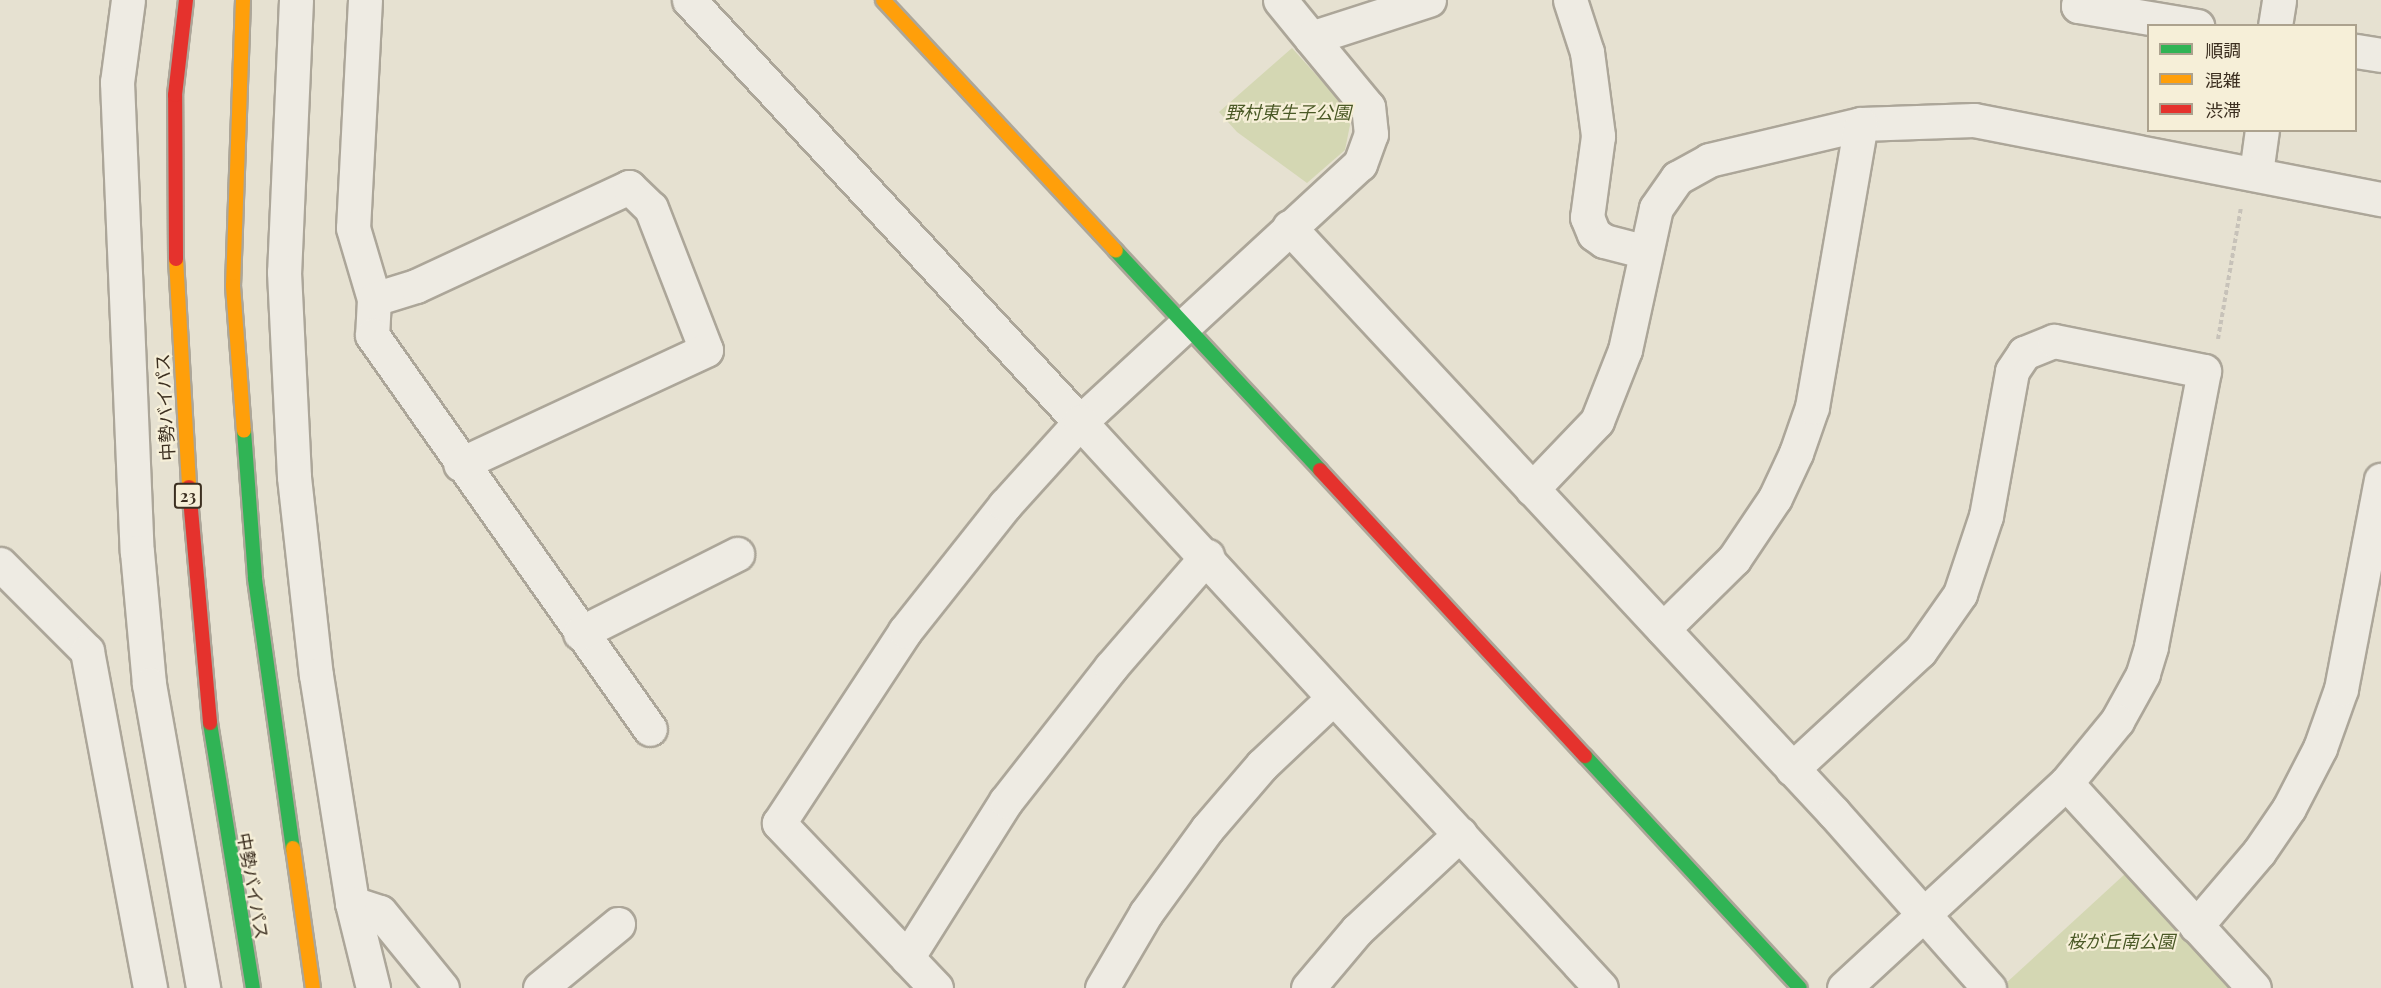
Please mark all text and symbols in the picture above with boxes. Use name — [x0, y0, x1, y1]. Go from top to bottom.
legend — [2147, 24, 2357, 132]
text: 順調 — [2205, 38, 2241, 62]
text: 混雑 — [2205, 68, 2241, 92]
text: 渋滞 — [2205, 98, 2241, 122]
park label: 野村東生子公園 — [1225, 101, 1351, 123]
street label: 中勢バイパス — [151, 353, 179, 461]
road number: 23 — [173, 483, 203, 509]
street label: 中勢バイパス — [233, 831, 273, 941]
park label: 桜が丘南公園 — [2067, 930, 2175, 952]

